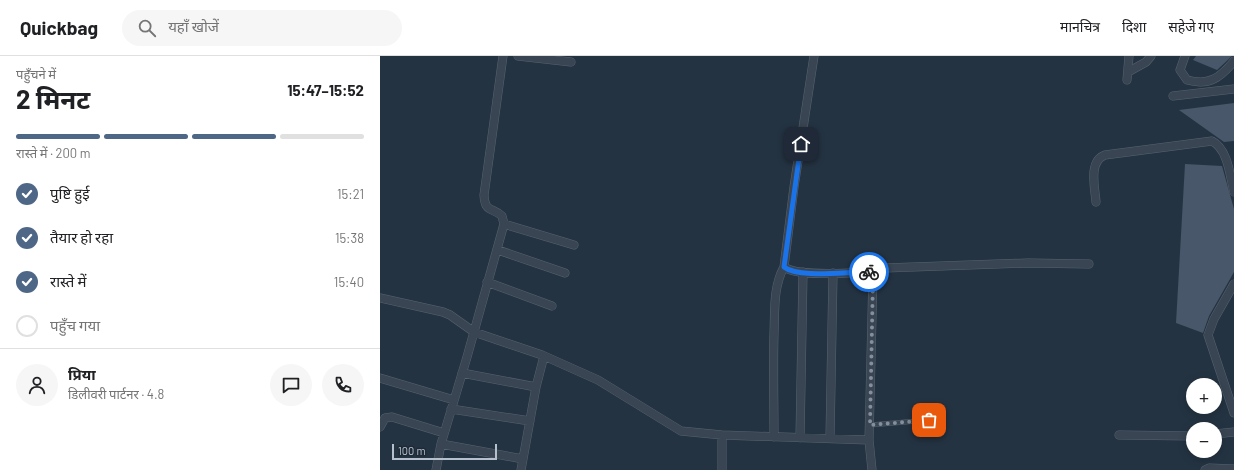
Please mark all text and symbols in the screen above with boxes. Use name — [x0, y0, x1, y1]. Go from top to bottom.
search box — [122, 10, 402, 46]
text: Quickbag — [20, 16, 98, 39]
icon: search — [136, 17, 158, 39]
text: यहाँ खोजें — [168, 17, 219, 35]
text: मानचित्र — [1060, 18, 1100, 35]
text: दिशा — [1122, 18, 1146, 35]
text: सहेजे गए — [1168, 18, 1214, 35]
text: पहुँचने में — [16, 66, 56, 82]
text: 15:47–15:52 — [287, 81, 364, 99]
text: 2 मिनट — [16, 83, 90, 114]
pin — [784, 127, 818, 161]
icon: home — [790, 133, 812, 155]
text: रास्ते में · 200 m — [16, 145, 90, 161]
icon: check — [16, 183, 38, 205]
text: पुष्टि हुई — [50, 184, 90, 202]
text: 15:21 — [337, 186, 364, 202]
icon: check — [16, 227, 38, 249]
text: तैयार हो रहा — [50, 228, 113, 246]
text: 15:38 — [335, 230, 364, 246]
courier — [849, 252, 889, 292]
icon: bike — [858, 261, 880, 283]
icon: check — [16, 271, 38, 293]
text: रास्ते में — [50, 272, 86, 290]
text: 15:40 — [334, 274, 364, 290]
text: पहुँच गया — [50, 316, 100, 334]
button: person — [16, 364, 58, 406]
button: chat — [270, 364, 312, 406]
button: phone — [322, 364, 364, 406]
text: प्रिया — [68, 365, 96, 383]
map controls — [1186, 378, 1222, 458]
button: + — [1186, 378, 1222, 414]
text: डिलीवरी पार्टनर · 4.8 — [68, 386, 164, 402]
pin — [912, 403, 946, 437]
icon: bag — [918, 409, 940, 431]
button: − — [1186, 422, 1222, 458]
scale bar — [392, 442, 497, 461]
text: 100 m — [398, 444, 426, 457]

